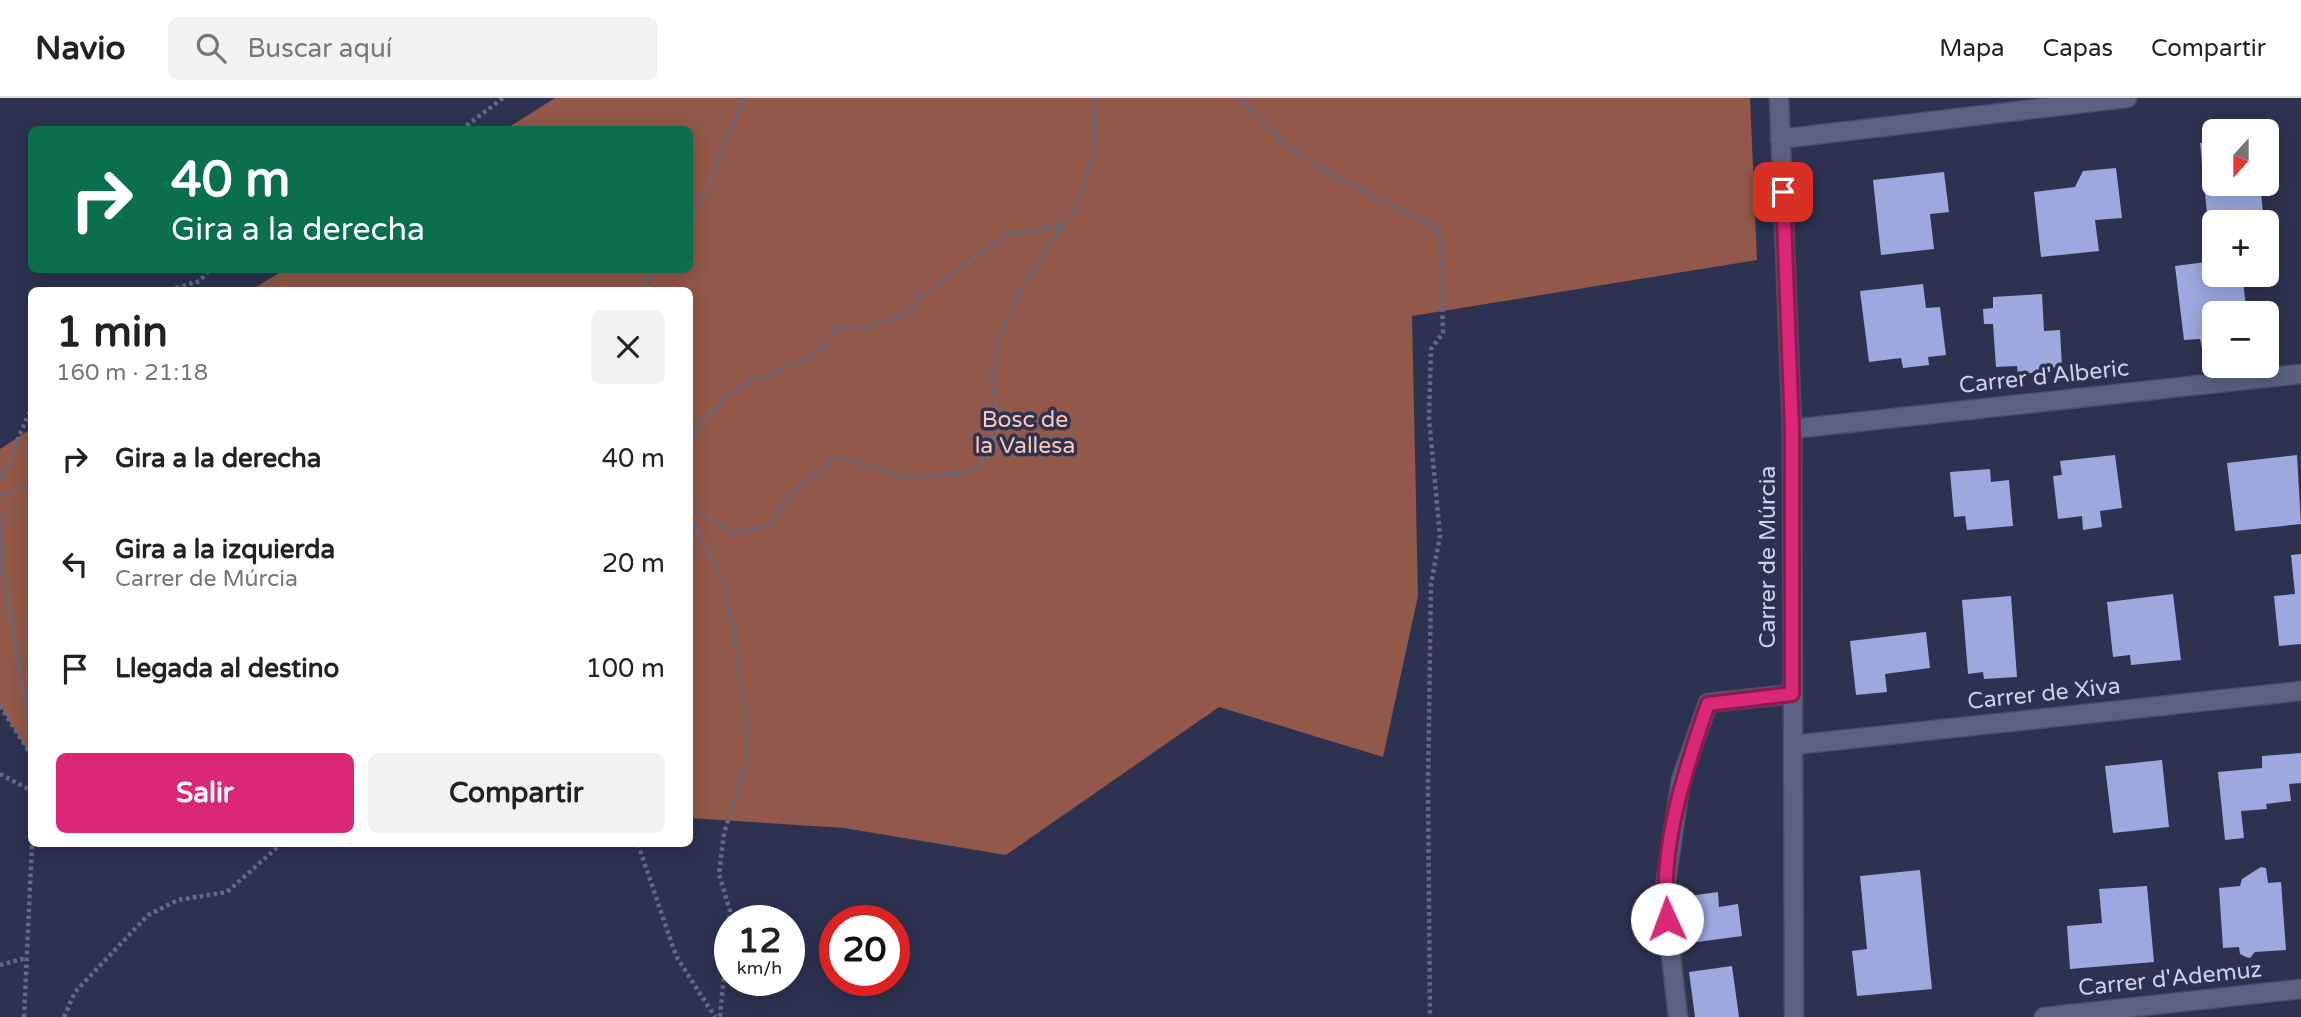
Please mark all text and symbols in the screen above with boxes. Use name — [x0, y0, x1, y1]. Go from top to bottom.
search box — [168, 17, 658, 80]
text: Navio — [35, 29, 126, 68]
icon: search — [192, 29, 230, 67]
text: Buscar aquí — [248, 33, 392, 64]
text: Mapa — [1939, 34, 2005, 63]
text: Capas — [2043, 34, 2113, 63]
text: Compartir — [2151, 34, 2266, 63]
north arrow — [2202, 119, 2278, 196]
map controls — [2202, 119, 2279, 378]
text: 40 m — [171, 151, 290, 210]
icon: right — [56, 154, 147, 245]
pin — [1753, 162, 1813, 222]
icon: arrive — [1764, 173, 1802, 211]
button: + — [2202, 210, 2279, 287]
text: Gira a la derecha — [171, 211, 425, 249]
button: − — [2202, 301, 2279, 378]
text: 1 min — [56, 307, 168, 358]
button: close — [591, 310, 665, 384]
street label: Carrer d'Alberic — [1958, 354, 2130, 400]
text: 160 m · 21:18 — [56, 359, 208, 387]
park label: Bosc de la Vallesa — [975, 406, 1075, 460]
icon: right — [56, 440, 94, 478]
text: Gira a la derecha — [115, 443, 321, 474]
text: 40 m — [602, 443, 665, 474]
street label: Carrer de Múrcia — [1754, 466, 1782, 648]
text: Gira a la izquierda — [115, 534, 335, 565]
icon: left — [56, 545, 94, 583]
text: 20 m — [602, 548, 665, 579]
text: Carrer de Múrcia — [115, 565, 298, 593]
icon: arrive — [56, 650, 94, 688]
text: Llegada al destino — [115, 653, 339, 684]
text: 100 m — [585, 653, 665, 684]
street label: Carrer de Xiva — [1966, 672, 2122, 716]
button: Salir — [56, 753, 354, 833]
button: Compartir — [368, 753, 665, 833]
position arrow — [1630, 882, 1704, 956]
speed limit sign: 20 — [819, 905, 910, 996]
text: 12 — [738, 920, 781, 962]
street label: Carrer d'Ademuz — [2077, 955, 2263, 1003]
text: km/h — [737, 957, 782, 979]

